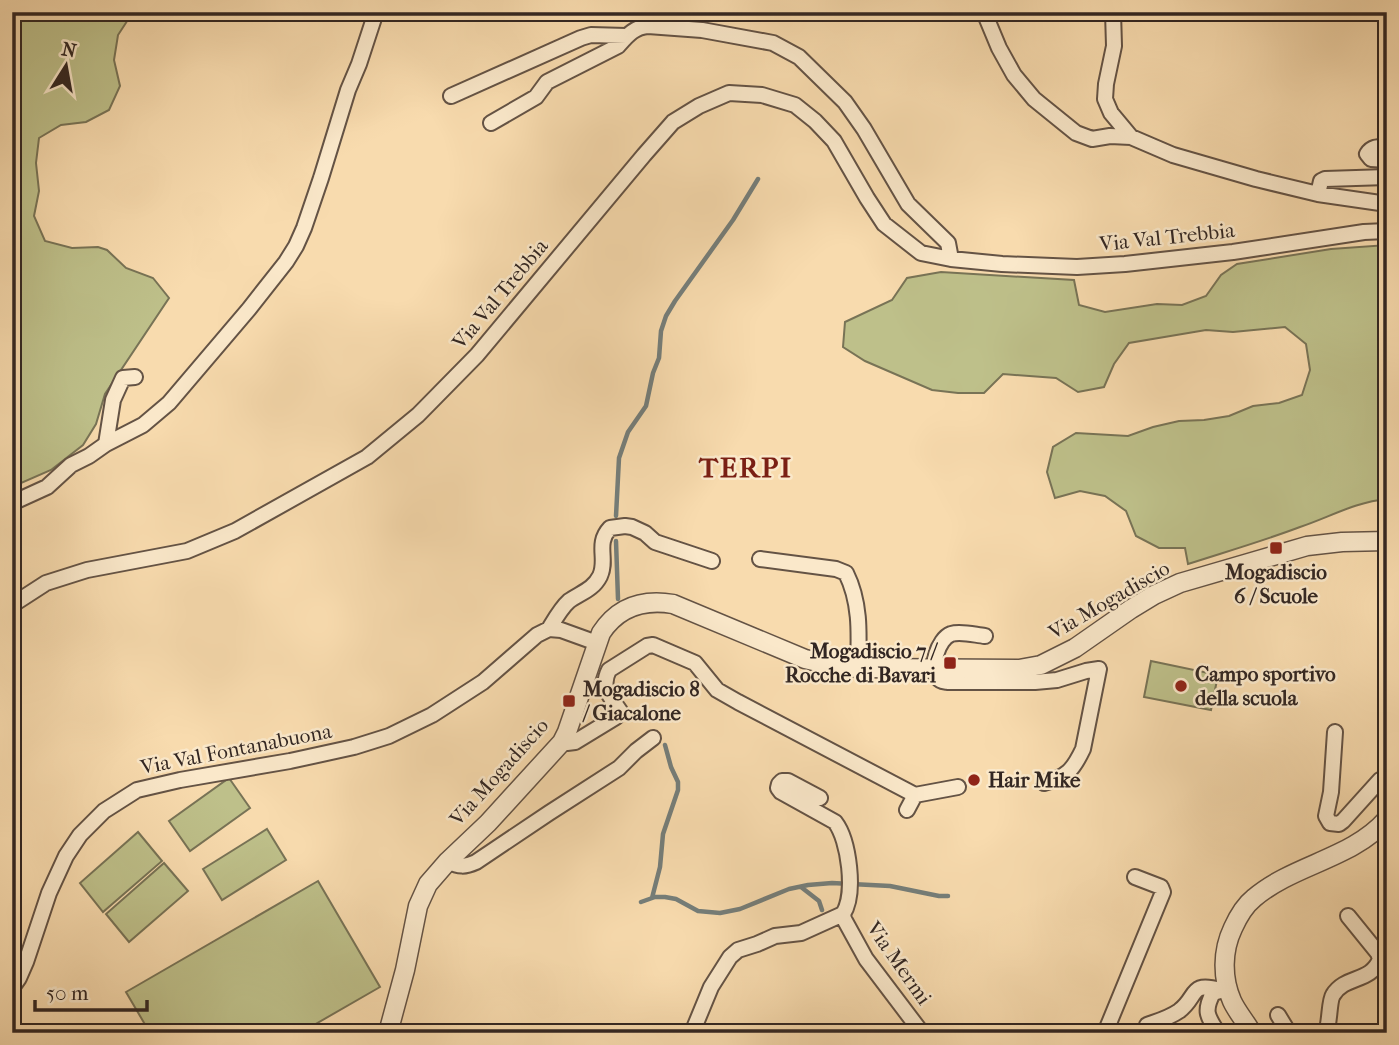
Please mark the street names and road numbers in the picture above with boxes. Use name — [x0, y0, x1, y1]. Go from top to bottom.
street label: Via Val Trebbia — [1097, 218, 1236, 256]
street label: Via Val Trebbia — [446, 234, 553, 355]
street label: Via Mogadiscio — [1043, 556, 1174, 645]
street label: Via Mogadiscio — [444, 713, 553, 831]
street label: Via Val Fontanabuona — [137, 719, 334, 780]
street label: Via Mermi — [861, 916, 936, 1009]

